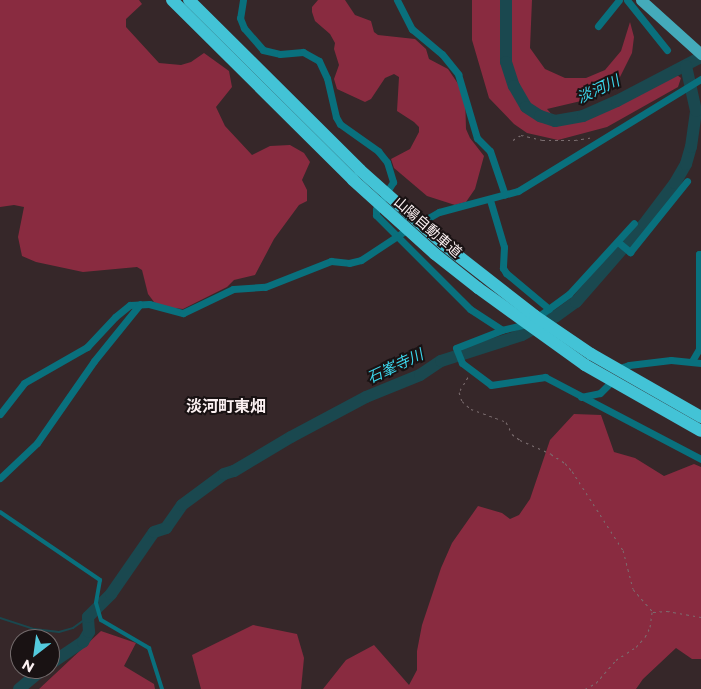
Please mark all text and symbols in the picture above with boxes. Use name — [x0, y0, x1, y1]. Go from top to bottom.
water label: 淡河川 — [574, 71, 622, 107]
street label: 山陽自動車道 — [391, 193, 465, 261]
water label: 石峯寺川 — [364, 345, 426, 387]
district label: 淡河町東畑 — [186, 397, 266, 417]
north arrow — [10, 629, 60, 679]
text: N — [19, 656, 37, 677]

